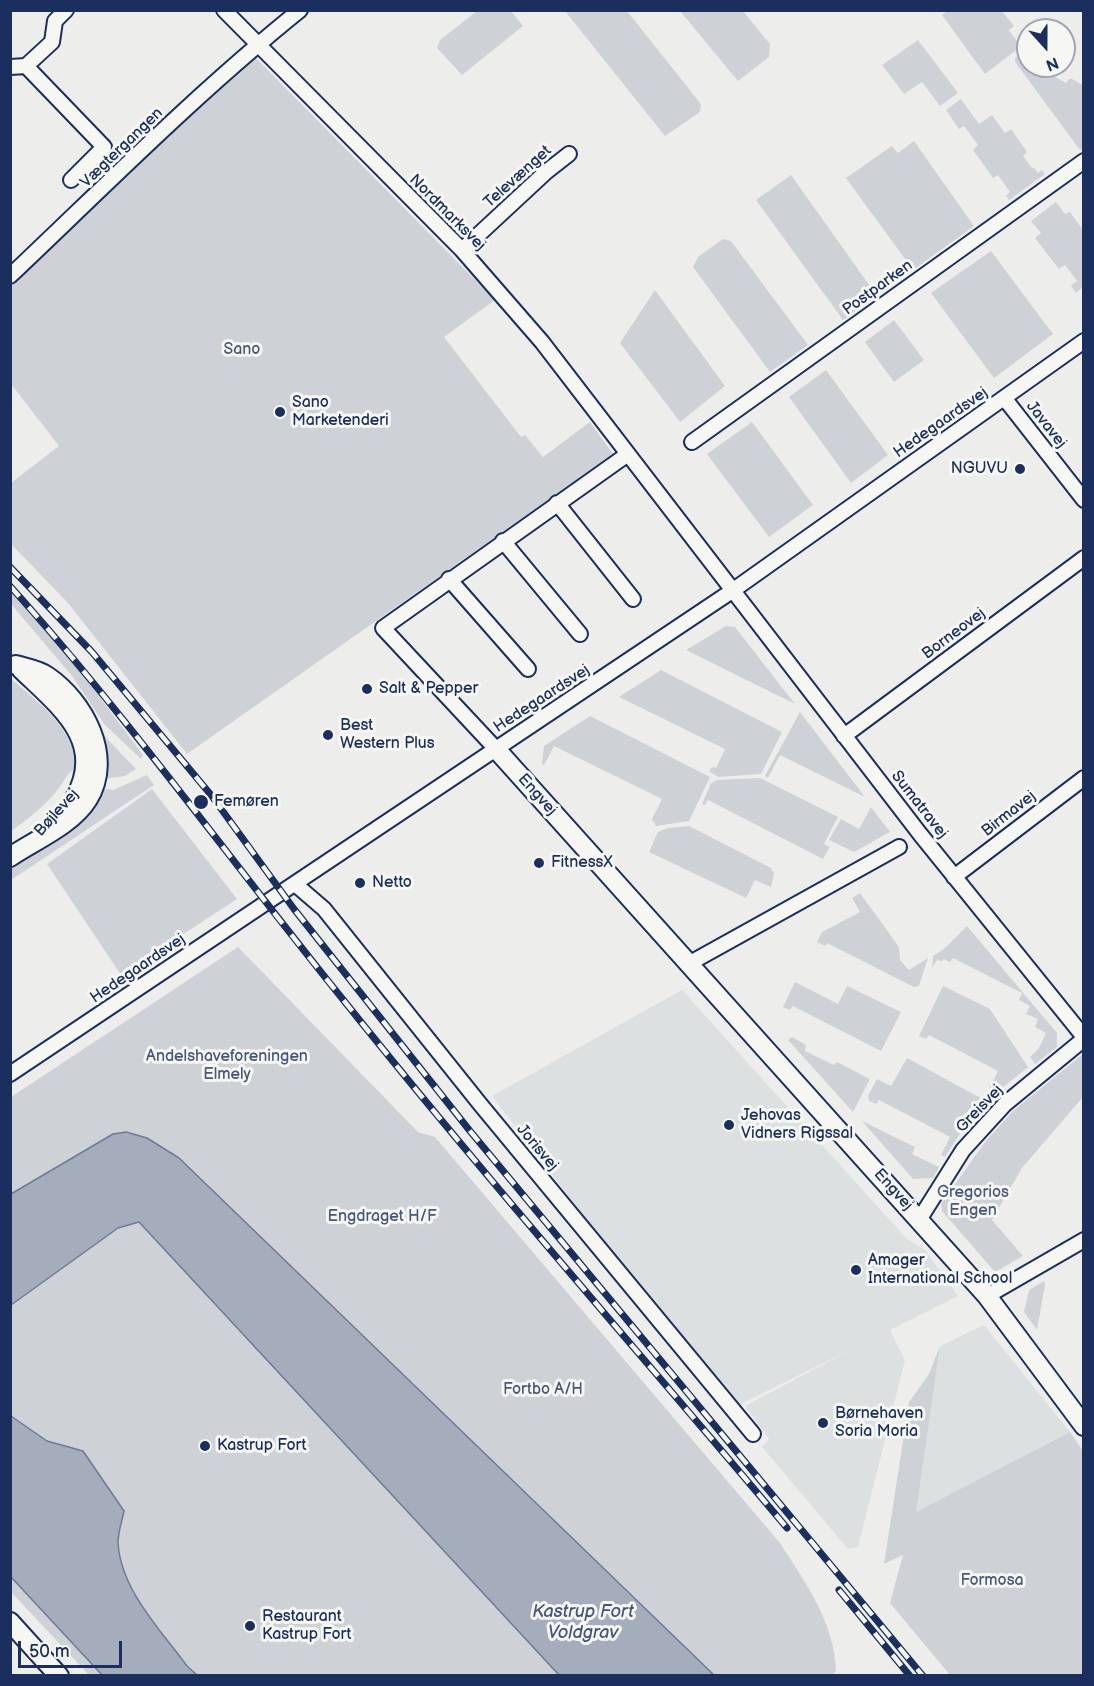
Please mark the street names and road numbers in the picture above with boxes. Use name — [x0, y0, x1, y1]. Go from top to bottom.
street label: Vægtergangen — [77, 104, 167, 192]
street label: Televænget — [480, 142, 556, 212]
street label: Nordmarksvej — [405, 171, 489, 255]
street label: Postparken — [839, 256, 917, 320]
street label: Hedegaardsvej — [890, 383, 992, 463]
street label: Javavej — [1022, 398, 1070, 452]
street label: Borneovej — [919, 604, 989, 664]
street label: Hedegaardsvej — [490, 661, 594, 737]
street label: Sumatravej — [886, 767, 952, 843]
street label: Engvej — [513, 770, 561, 820]
street label: Bøjlevej — [31, 785, 83, 841]
street label: Birmavej — [978, 787, 1040, 841]
street label: Hedegaardsvej — [87, 930, 189, 1008]
street label: Greisvej — [952, 1081, 1008, 1137]
street label: Jorisvej — [512, 1121, 562, 1175]
street label: Engvej — [869, 1165, 917, 1215]

